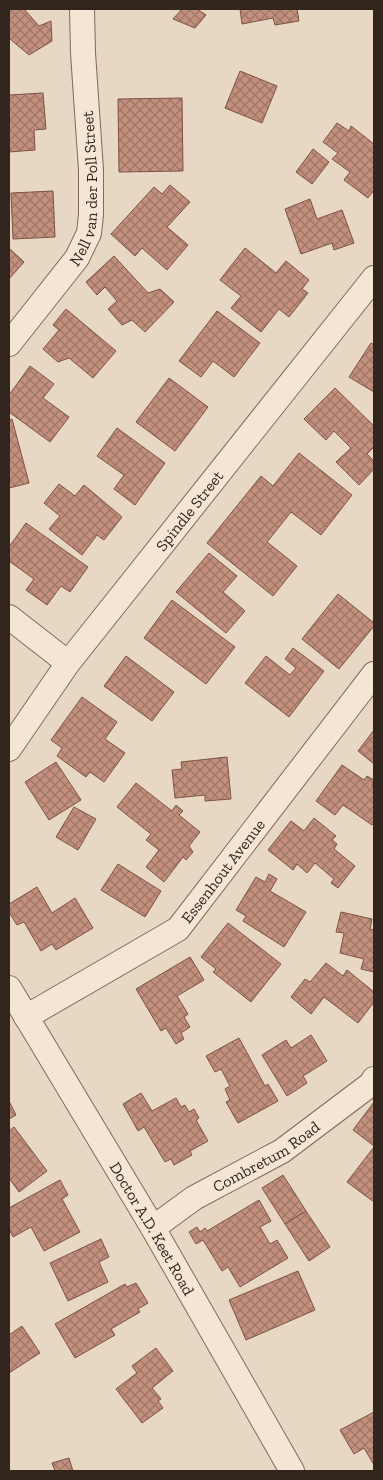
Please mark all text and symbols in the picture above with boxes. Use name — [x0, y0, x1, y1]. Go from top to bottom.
street label: Nell van der Poll Street — [65, 110, 101, 270]
street label: Spindle Street — [152, 467, 227, 555]
street label: Essenhout Avenue — [177, 815, 269, 927]
street label: Combretum Road — [209, 1117, 324, 1196]
street label: Doctor A.D. Keet Road — [106, 1159, 199, 1299]

